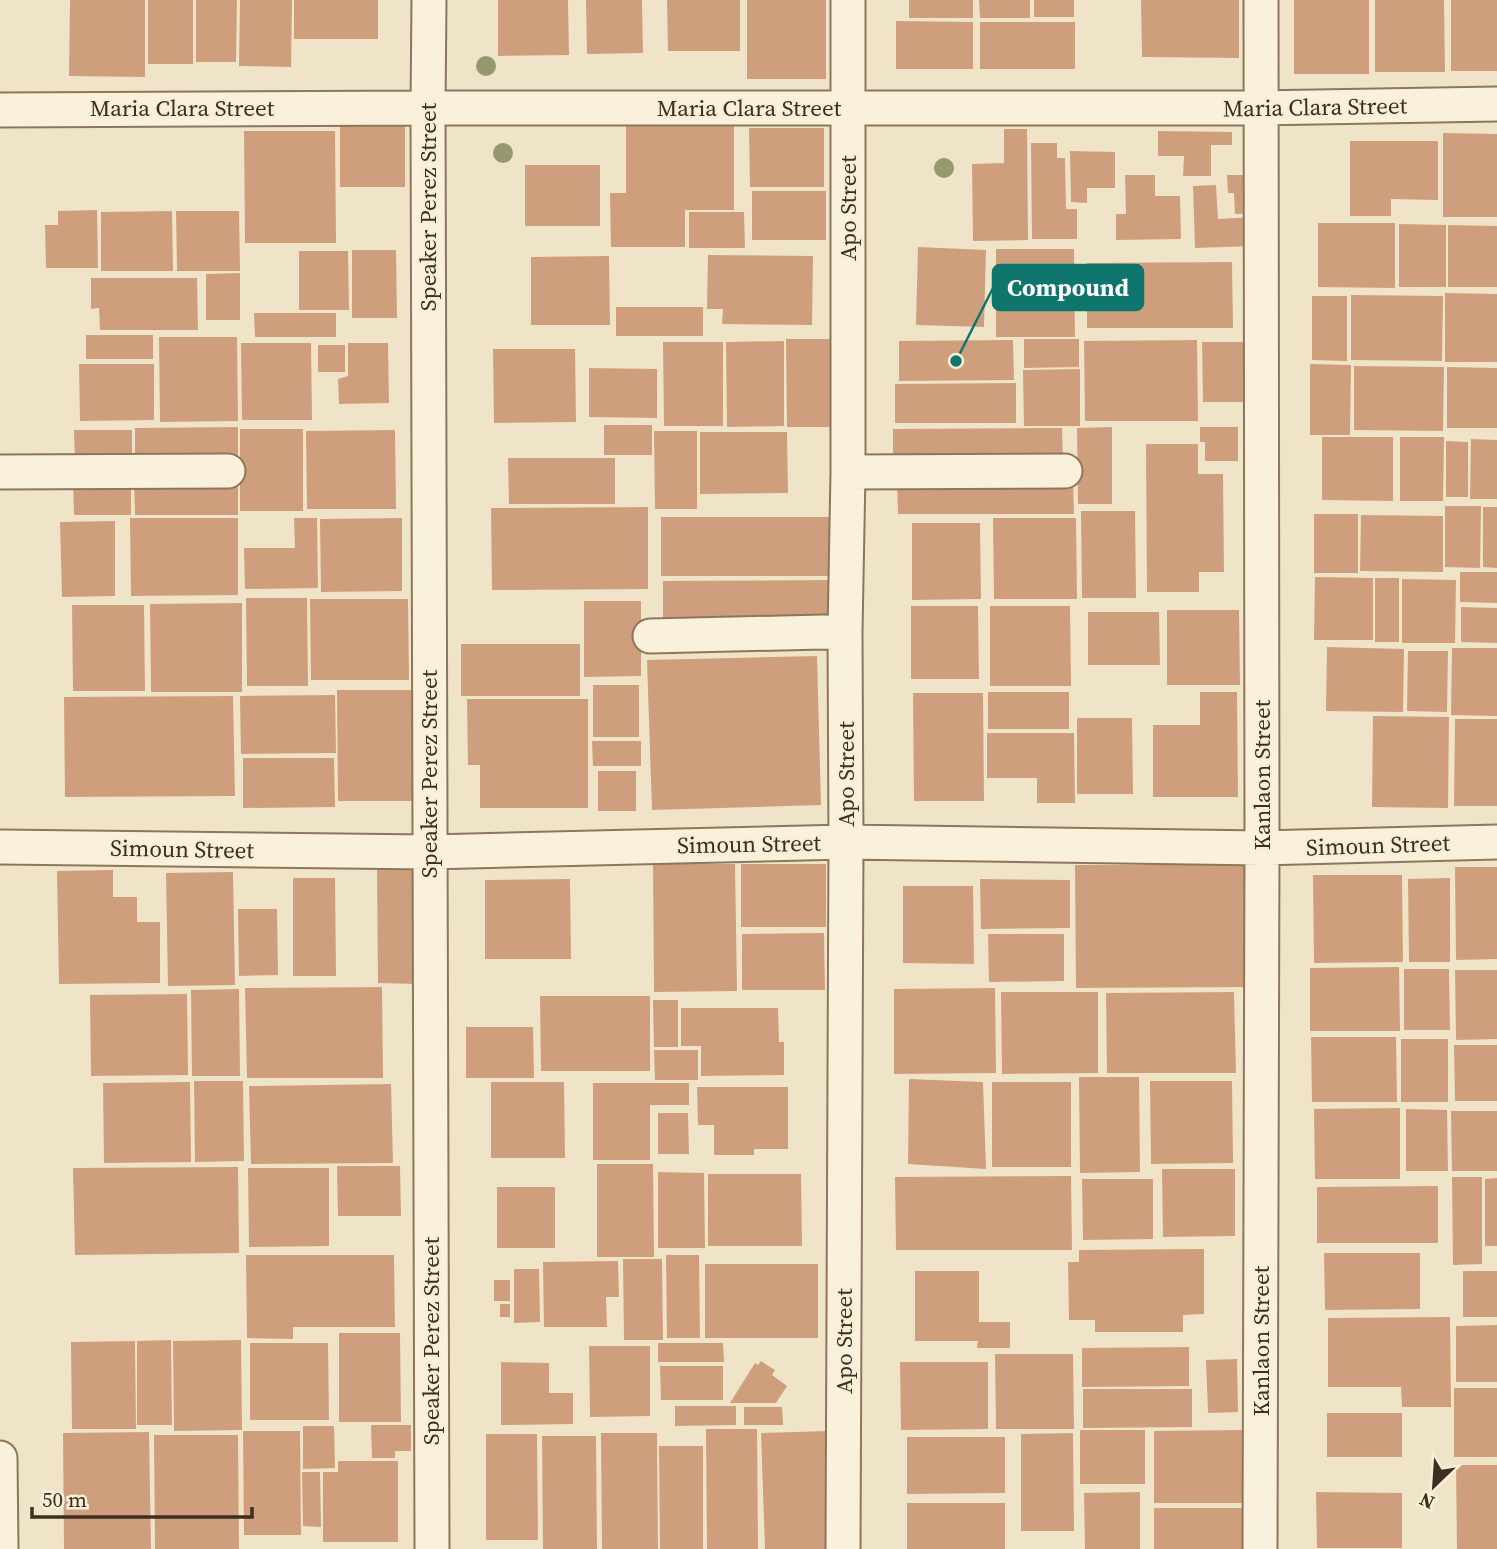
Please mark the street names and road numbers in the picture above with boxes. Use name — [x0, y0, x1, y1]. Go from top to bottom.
street label: Maria Clara Street — [1223, 89, 1408, 125]
street label: Maria Clara Street — [90, 92, 275, 124]
street label: Maria Clara Street — [657, 92, 842, 124]
street label: Speaker Perez Street — [412, 102, 444, 311]
street label: Apo Street — [832, 155, 864, 261]
street label: Speaker Perez Street — [413, 669, 445, 878]
street label: Kanlaon Street — [1246, 699, 1278, 850]
street label: Apo Street — [830, 721, 862, 827]
street label: Simoun Street — [1306, 826, 1451, 864]
street label: Simoun Street — [677, 827, 822, 861]
street label: Simoun Street — [110, 832, 255, 866]
street label: Speaker Perez Street — [415, 1236, 447, 1445]
street label: Kanlaon Street — [1245, 1265, 1277, 1416]
street label: Apo Street — [828, 1288, 860, 1394]

